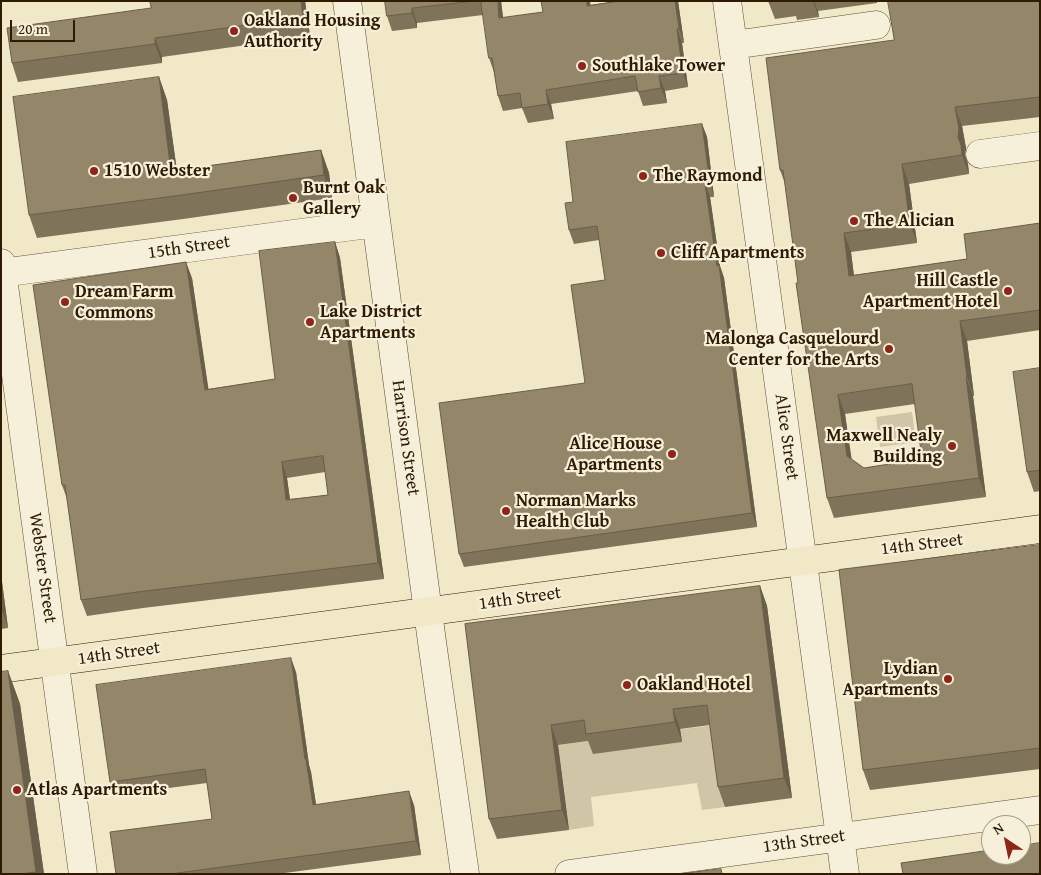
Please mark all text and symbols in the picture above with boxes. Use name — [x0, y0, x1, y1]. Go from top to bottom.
scale bar — [12, 10, 78, 42]
place label: Oakland Housing Authority — [244, 10, 380, 52]
text: 20 m — [18, 18, 48, 39]
marker: Oakland Housing Authority — [228, 25, 240, 37]
place label: Southlake Tower — [592, 55, 725, 77]
marker: Southlake Tower — [576, 60, 588, 72]
place label: 1510 Webster — [104, 160, 210, 182]
marker: 1510 Webster — [88, 165, 100, 177]
place label: The Raymond — [653, 165, 763, 187]
marker: The Raymond — [637, 170, 649, 182]
place label: Burnt Oak Gallery — [303, 177, 385, 220]
marker: Burnt Oak Gallery — [287, 192, 299, 204]
place label: The Alician — [864, 210, 954, 232]
marker: The Alician — [848, 215, 860, 227]
street label: 15th Street — [146, 232, 232, 264]
place label: Cliff Apartments — [671, 242, 804, 264]
marker: Cliff Apartments — [655, 247, 667, 259]
place label: Hill Castle Apartment Hotel — [863, 270, 998, 312]
place label: Dream Farm Commons — [75, 281, 174, 324]
marker: Hill Castle Apartment Hotel — [1002, 285, 1014, 297]
marker: Dream Farm Commons — [59, 296, 71, 308]
place label: Lake District Apartments — [320, 301, 422, 344]
marker: Lake District Apartments — [304, 316, 316, 328]
place label: Malonga Casquelourd Center for the Arts — [706, 328, 879, 370]
marker: Malonga Casquelourd Center for the Arts — [883, 343, 895, 355]
street label: Harrison Street — [386, 379, 424, 497]
street label: Alice Street — [769, 392, 803, 482]
place label: Maxwell Nealy Building — [826, 425, 942, 468]
place label: Alice House Apartments — [566, 433, 662, 476]
marker: Maxwell Nealy Building — [946, 440, 958, 452]
marker: Alice House Apartments — [666, 448, 678, 460]
place label: Norman Marks Health Club — [516, 490, 636, 532]
marker: Norman Marks Health Club — [500, 505, 512, 517]
street label: Webster Street — [24, 511, 60, 625]
street label: 14th Street — [879, 529, 965, 561]
street label: 14th Street — [477, 583, 563, 615]
street label: 14th Street — [76, 638, 162, 670]
place label: Lydian Apartments — [842, 658, 938, 701]
marker: Lydian Apartments — [942, 673, 954, 685]
place label: Oakland Hotel — [637, 674, 751, 696]
marker: Oakland Hotel — [621, 679, 633, 691]
place label: Atlas Apartments — [27, 779, 167, 801]
marker: Atlas Apartments — [11, 784, 23, 796]
north arrow — [981, 815, 1031, 865]
text: N — [989, 817, 1008, 839]
street label: 13th Street — [761, 826, 847, 858]

